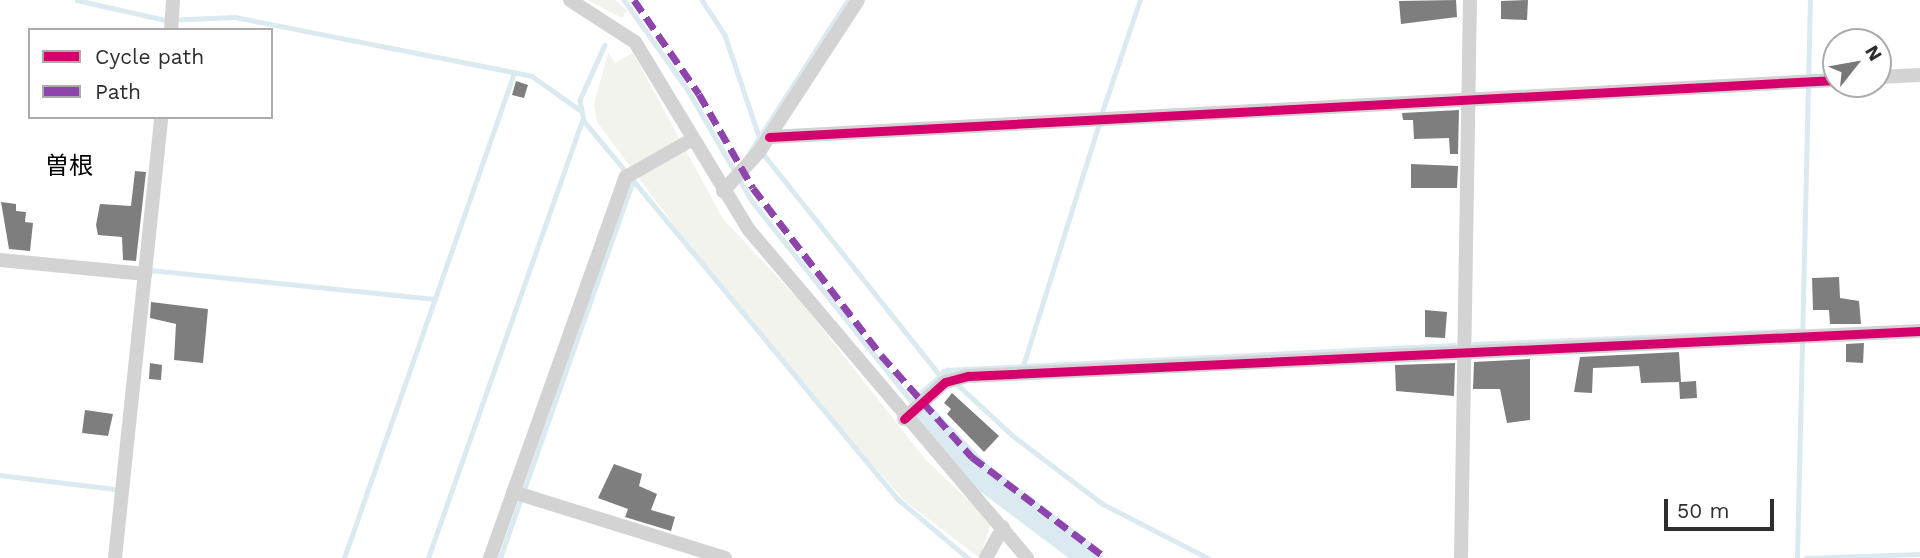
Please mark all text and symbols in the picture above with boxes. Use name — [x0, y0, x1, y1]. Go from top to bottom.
legend — [28, 28, 273, 119]
north arrow — [1822, 28, 1892, 98]
text: N — [1860, 41, 1887, 65]
text: Cycle path — [95, 44, 204, 69]
text: Path — [95, 79, 141, 104]
district label: 曽根 — [45, 153, 93, 181]
scale bar — [1668, 484, 1778, 528]
text: 50 m — [1677, 498, 1729, 523]

